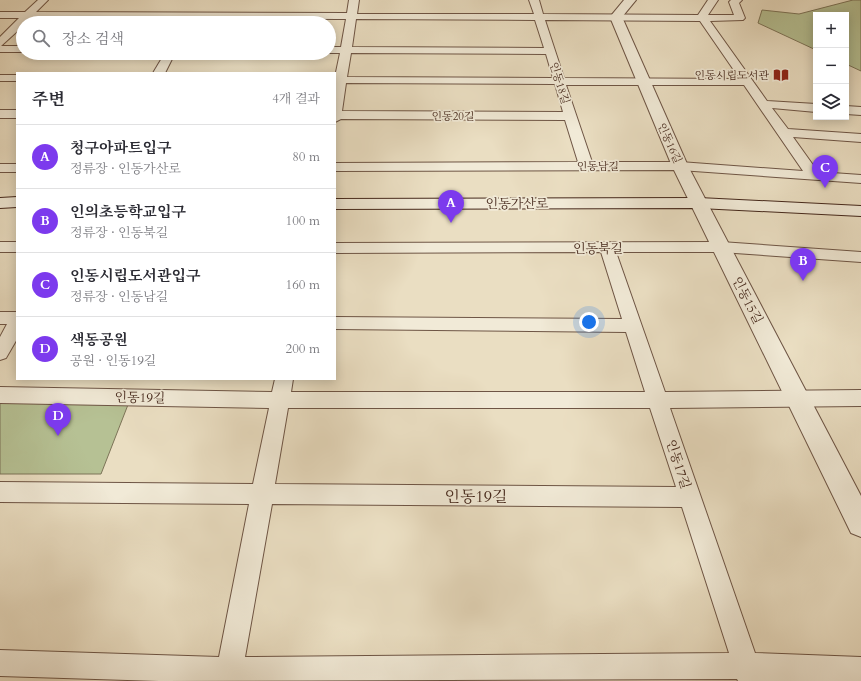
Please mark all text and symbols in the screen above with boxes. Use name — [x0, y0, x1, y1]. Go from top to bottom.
map controls — [813, 12, 849, 120]
button: + — [813, 12, 849, 48]
search box — [16, 16, 336, 60]
icon: search — [30, 27, 52, 49]
text: 장소 검색 — [62, 29, 124, 49]
button: − — [813, 48, 849, 84]
street label: 인동18길 — [546, 60, 573, 106]
library icon: 인동시립도서관 — [772, 66, 790, 84]
place label: 인동시립도서관 — [695, 68, 769, 83]
button: layers — [813, 84, 849, 120]
text: 주변 — [32, 88, 65, 111]
text: 4개 결과 — [272, 90, 320, 108]
street label: 인동20길 — [431, 109, 475, 124]
street label: 인동16길 — [654, 120, 685, 166]
text: 청구아파트입구 — [70, 138, 171, 158]
text: A — [40, 148, 50, 166]
text: 80 m — [292, 148, 320, 166]
pin: C — [812, 155, 838, 188]
street label: 인동남길 — [577, 159, 619, 174]
text: 정류장 · 인동가산로 — [70, 160, 181, 178]
pin: A — [438, 190, 464, 223]
street label: 인동가산로 — [486, 195, 549, 213]
text: 인의초등학교입구 — [70, 202, 186, 222]
text: B — [40, 212, 50, 230]
text: 100 m — [286, 212, 320, 230]
text: 정류장 · 인동북길 — [70, 224, 168, 242]
street label: 인동북길 — [573, 240, 623, 258]
pin: B — [790, 248, 816, 281]
text: 인동시립도서관입구 — [70, 266, 200, 286]
street label: 인동15길 — [728, 274, 767, 327]
text: C — [40, 276, 50, 294]
text: 160 m — [286, 276, 320, 294]
text: 정류장 · 인동남길 — [70, 288, 168, 306]
your location — [579, 312, 599, 332]
text: 색동공원 — [70, 330, 128, 350]
text: D — [39, 340, 51, 358]
text: 200 m — [286, 340, 320, 358]
text: 공원 · 인동19길 — [70, 352, 156, 370]
street label: 인동19길 — [114, 389, 166, 407]
pin: D — [45, 403, 71, 436]
street label: 인동17길 — [662, 437, 694, 491]
street label: 인동19길 — [445, 486, 507, 508]

